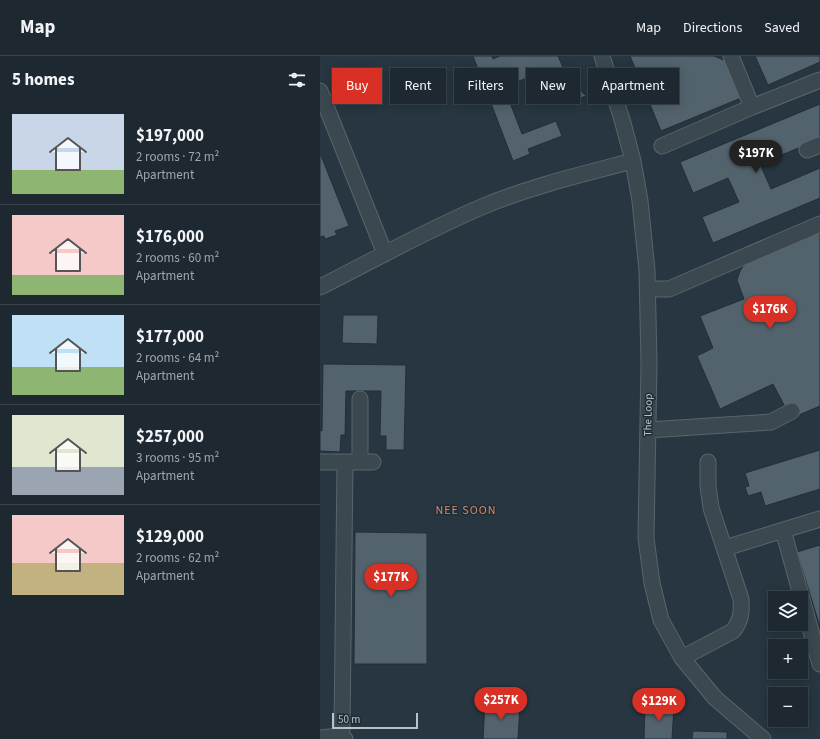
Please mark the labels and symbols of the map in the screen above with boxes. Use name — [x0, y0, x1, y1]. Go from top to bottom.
pin: $197K — [728, 140, 784, 174]
pin: $176K — [742, 296, 798, 330]
street label: The Loop — [640, 393, 656, 437]
district label: NEE SOON — [436, 502, 496, 519]
pin: $177K — [363, 564, 419, 598]
pin: $257K — [473, 687, 529, 721]
pin: $129K — [631, 688, 687, 722]
scale bar — [332, 711, 418, 730]

